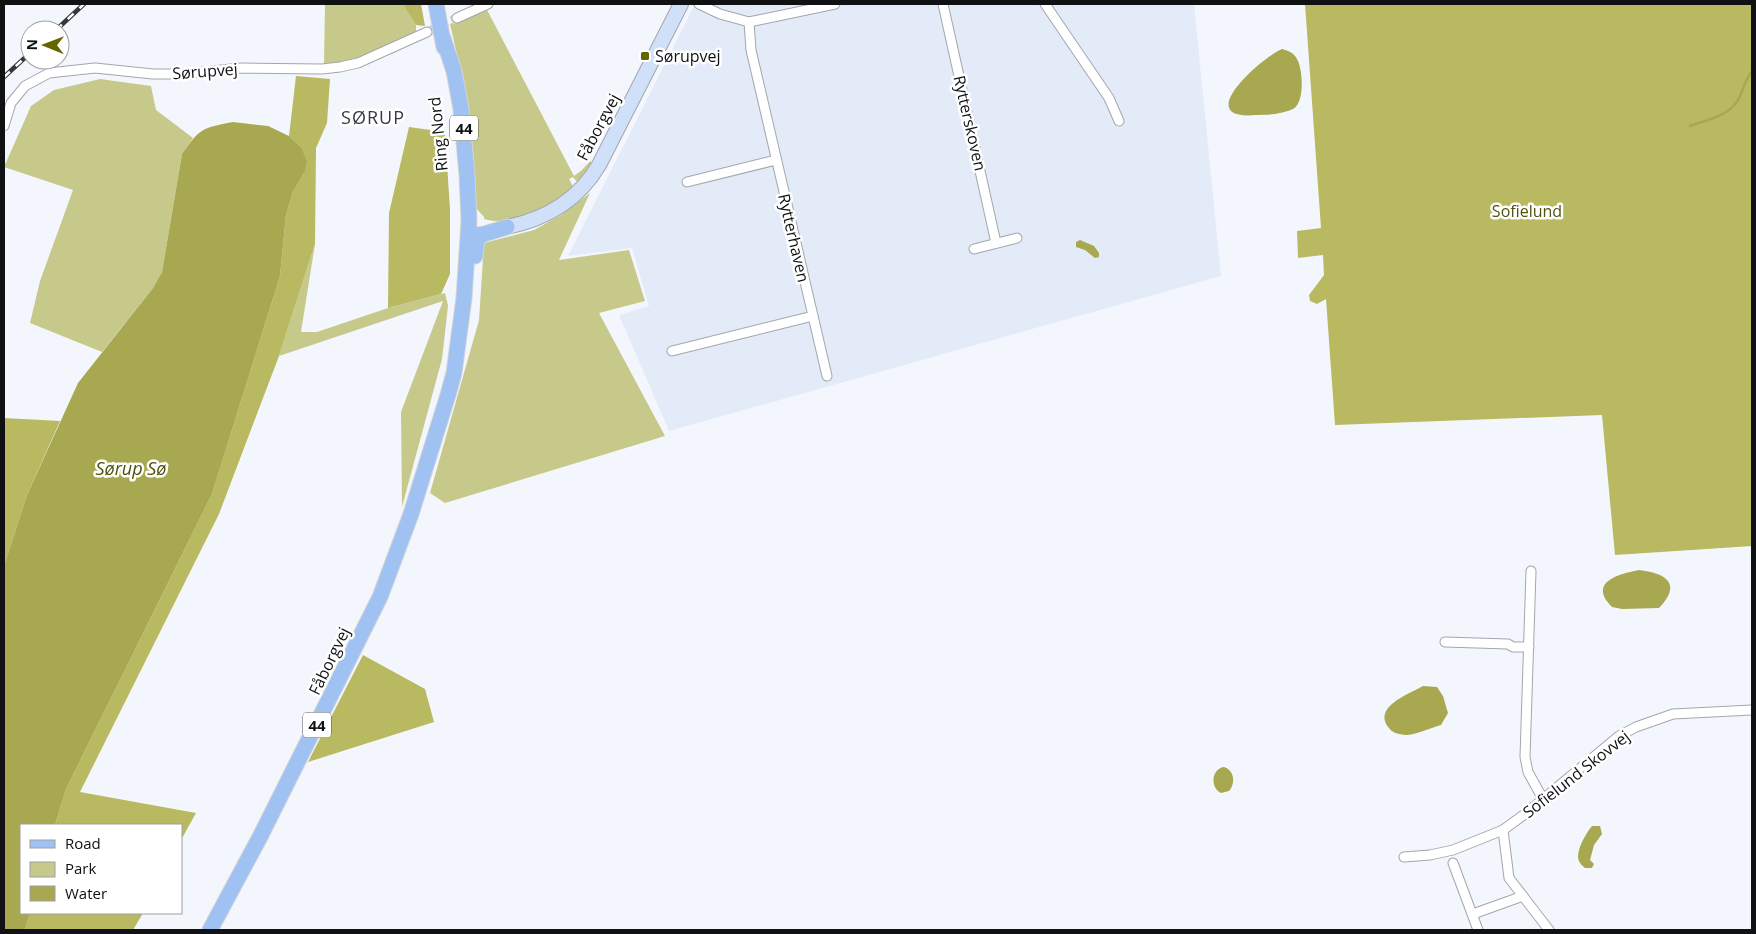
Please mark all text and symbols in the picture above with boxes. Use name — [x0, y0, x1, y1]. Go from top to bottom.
north arrow — [20, 20, 70, 70]
text: N — [22, 39, 41, 51]
place label: Sørupvej — [655, 45, 721, 67]
marker: Sørupvej — [639, 50, 651, 62]
street label: Sørupvej — [172, 58, 238, 84]
street label: Rytterskoven — [948, 73, 992, 173]
street label: Fåborgvej — [571, 90, 625, 164]
street label: Ring Nord — [423, 96, 453, 172]
district label: SØRUP — [341, 105, 405, 129]
road number: 44 — [450, 116, 478, 140]
street label: Rytterhaven — [773, 192, 815, 284]
park label: Sofielund — [1492, 200, 1562, 222]
water label: Sørup Sø — [96, 456, 166, 480]
street label: Fåborgvej — [303, 623, 355, 699]
road number: 44 — [303, 712, 331, 738]
street label: Sofielund Skovvej — [1518, 725, 1634, 823]
legend — [20, 824, 182, 914]
text: Road — [65, 833, 101, 853]
text: Park — [65, 858, 96, 878]
text: Water — [65, 883, 107, 903]

